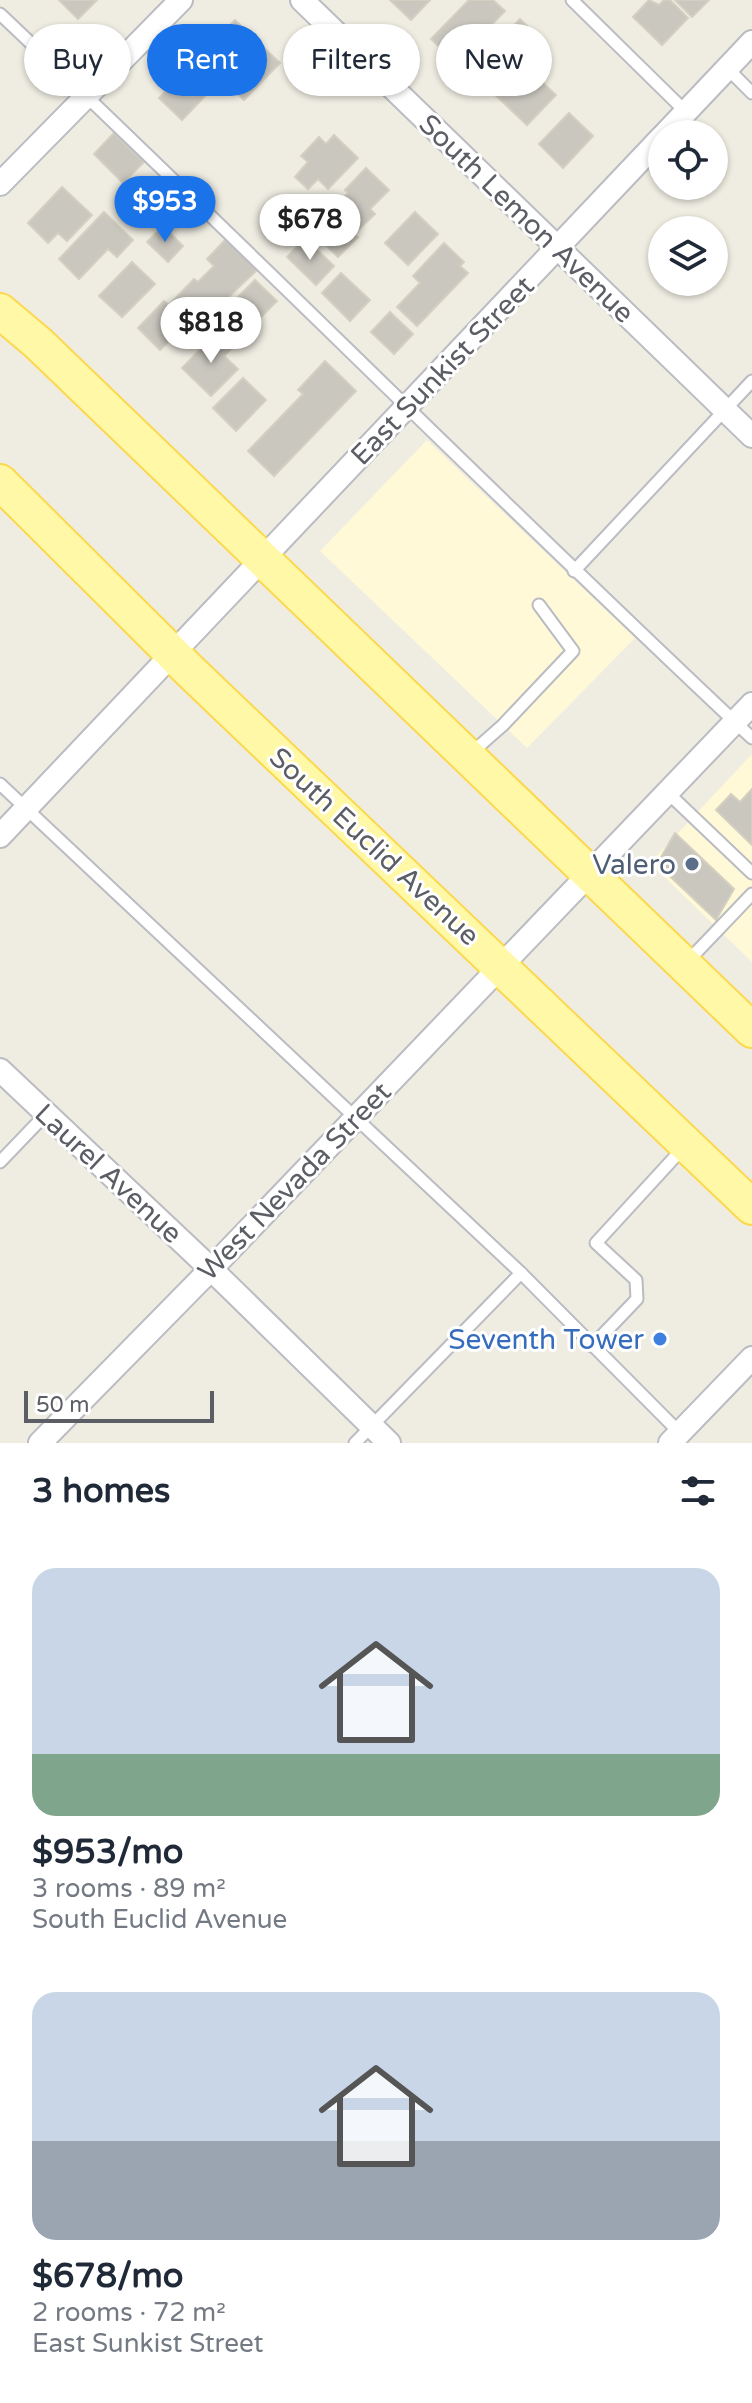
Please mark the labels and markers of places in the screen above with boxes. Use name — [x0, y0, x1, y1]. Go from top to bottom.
pin: $953 — [118, 176, 212, 244]
pin: $678 — [263, 194, 357, 262]
pin: $818 — [164, 297, 258, 365]
place label: Valero — [592, 848, 676, 882]
marker: Valero — [683, 855, 701, 873]
place label: Seventh Tower — [448, 1323, 644, 1357]
marker: Seventh Tower — [651, 1330, 669, 1348]

